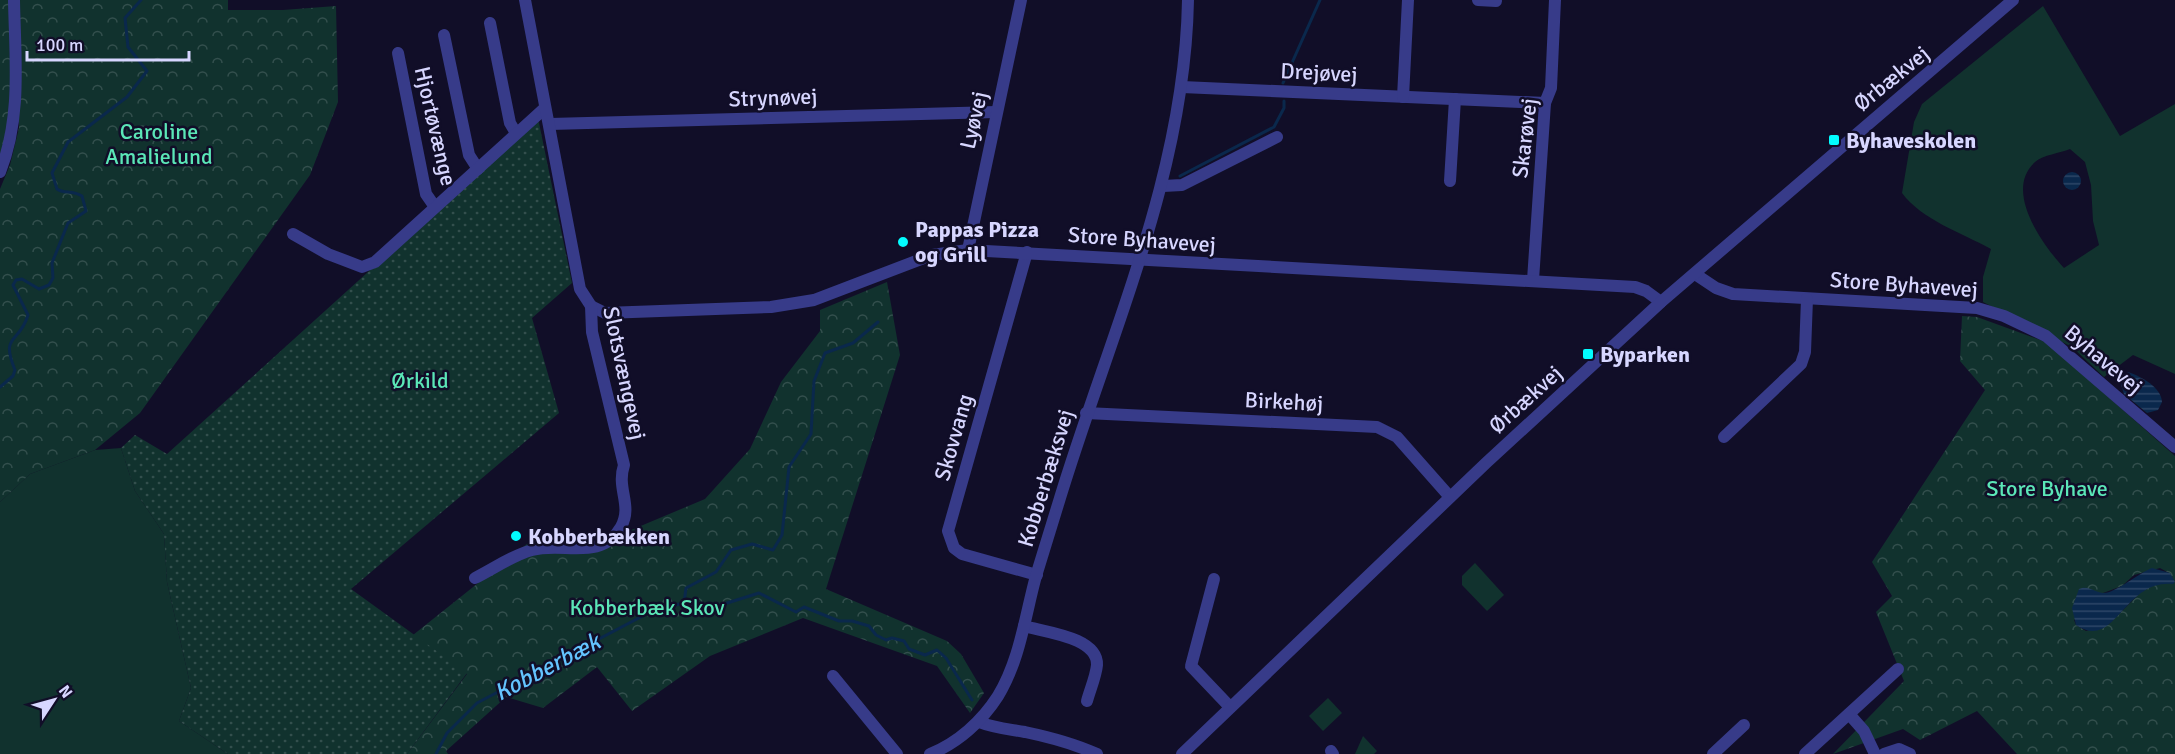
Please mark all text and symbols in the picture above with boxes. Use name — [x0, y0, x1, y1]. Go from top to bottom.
scale bar — [27, 24, 189, 62]
text: 100 m — [36, 34, 83, 56]
street label: Ørbækvej — [1848, 40, 1934, 117]
street label: Drejøvej — [1280, 57, 1358, 88]
street label: Hjortøvænge — [409, 64, 462, 188]
street label: Strynøvej — [728, 82, 818, 113]
street label: Lyøvej — [954, 89, 993, 152]
street label: Skarøvej — [1506, 97, 1543, 180]
park label: Caroline Amalielund — [105, 118, 213, 170]
place label: Byhaveskolen — [1846, 127, 1976, 154]
marker: Byhaveskolen — [1827, 133, 1841, 147]
place label: Pappas Pizza og Grill — [915, 216, 1039, 268]
street label: Store Byhavevej — [1067, 221, 1217, 258]
marker: Pappas Pizza og Grill — [896, 235, 910, 249]
street label: Store Byhavevej — [1829, 266, 1979, 303]
street label: Slotsvængevej — [597, 304, 652, 442]
street label: Byhavevej — [2059, 319, 2148, 400]
place label: Byparken — [1600, 341, 1690, 368]
marker: Byparken — [1581, 347, 1595, 361]
street label: Ørbækvej — [1483, 359, 1568, 439]
park label: Ørkild — [391, 367, 449, 394]
street label: Birkehøj — [1244, 386, 1324, 417]
street label: Skovvang — [928, 391, 979, 484]
street label: Kobberbæksvej — [1012, 406, 1079, 550]
park label: Store Byhave — [1986, 475, 2108, 502]
place label: Kobberbækken — [528, 523, 670, 550]
marker: Kobberbækken — [509, 529, 523, 543]
park label: Kobberbæk Skov — [569, 594, 725, 621]
water label: Kobberbæk — [489, 626, 607, 707]
north arrow — [24, 670, 84, 730]
text: N — [54, 681, 77, 702]

